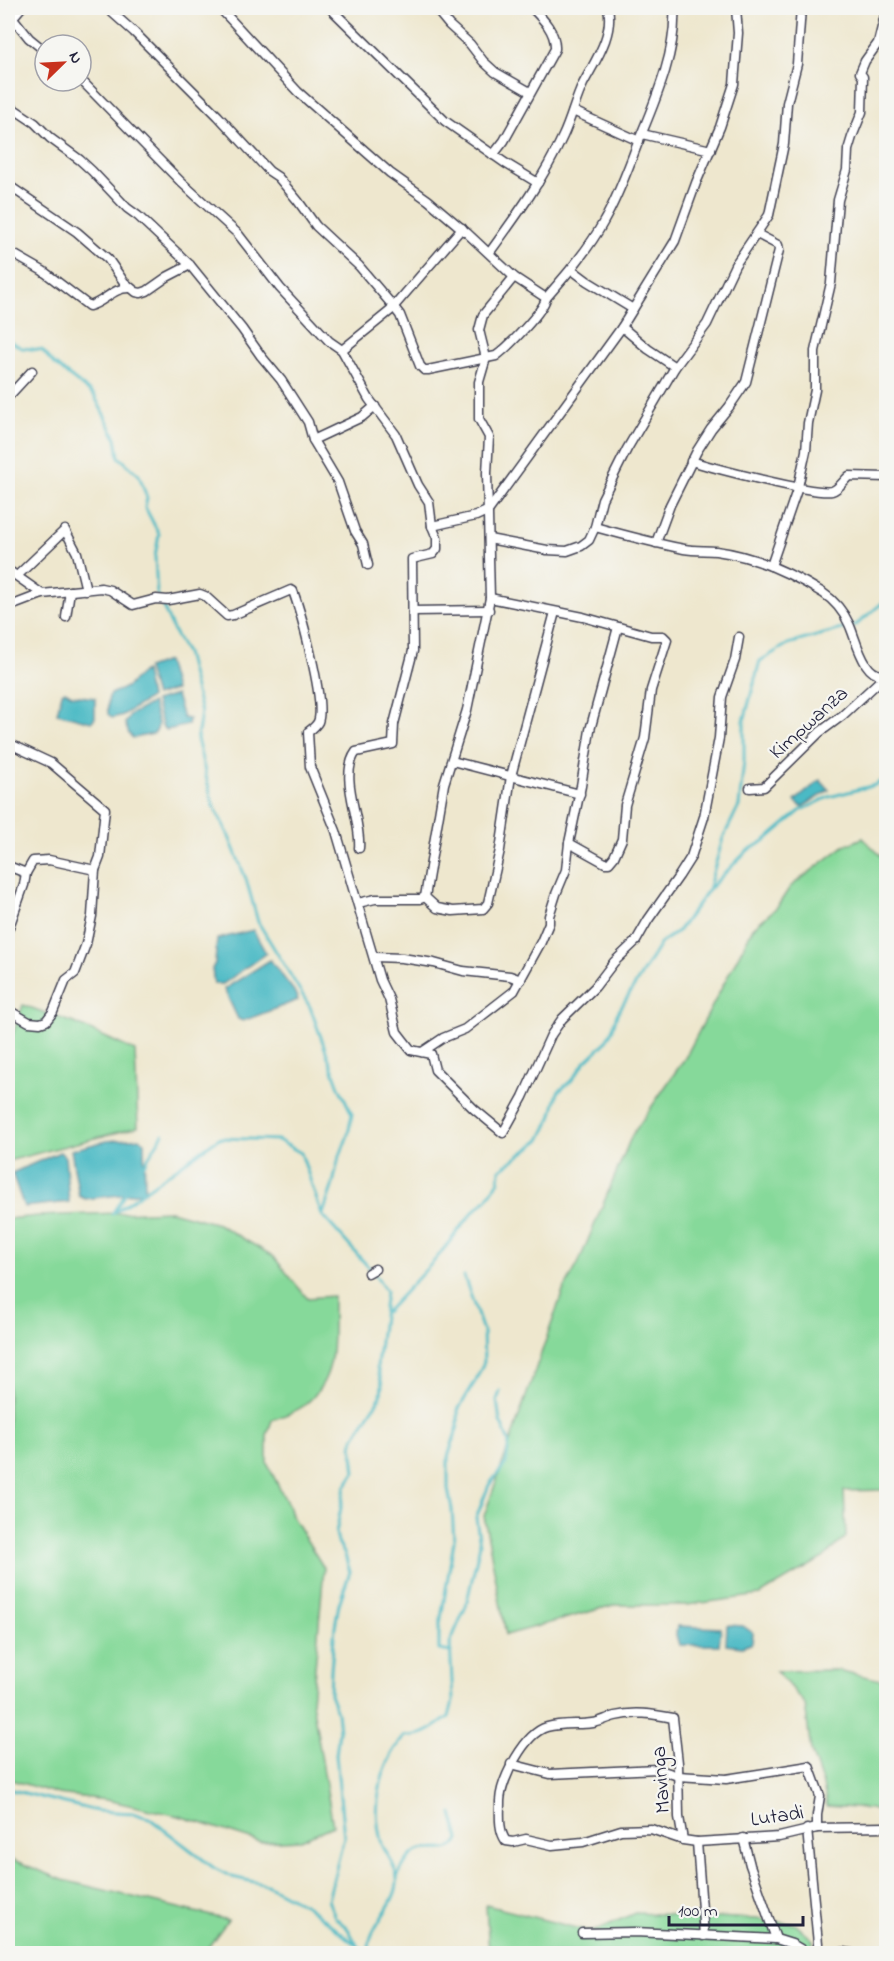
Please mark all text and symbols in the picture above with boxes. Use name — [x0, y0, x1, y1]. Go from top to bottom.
north arrow — [33, 33, 93, 93]
text: N — [62, 48, 88, 68]
street label: Kimpwanza — [763, 680, 856, 767]
street label: Mavinga — [645, 1745, 681, 1814]
street label: Lutadi — [749, 1798, 806, 1836]
scale bar — [669, 1889, 802, 1927]
text: 100 m — [678, 1899, 718, 1925]

